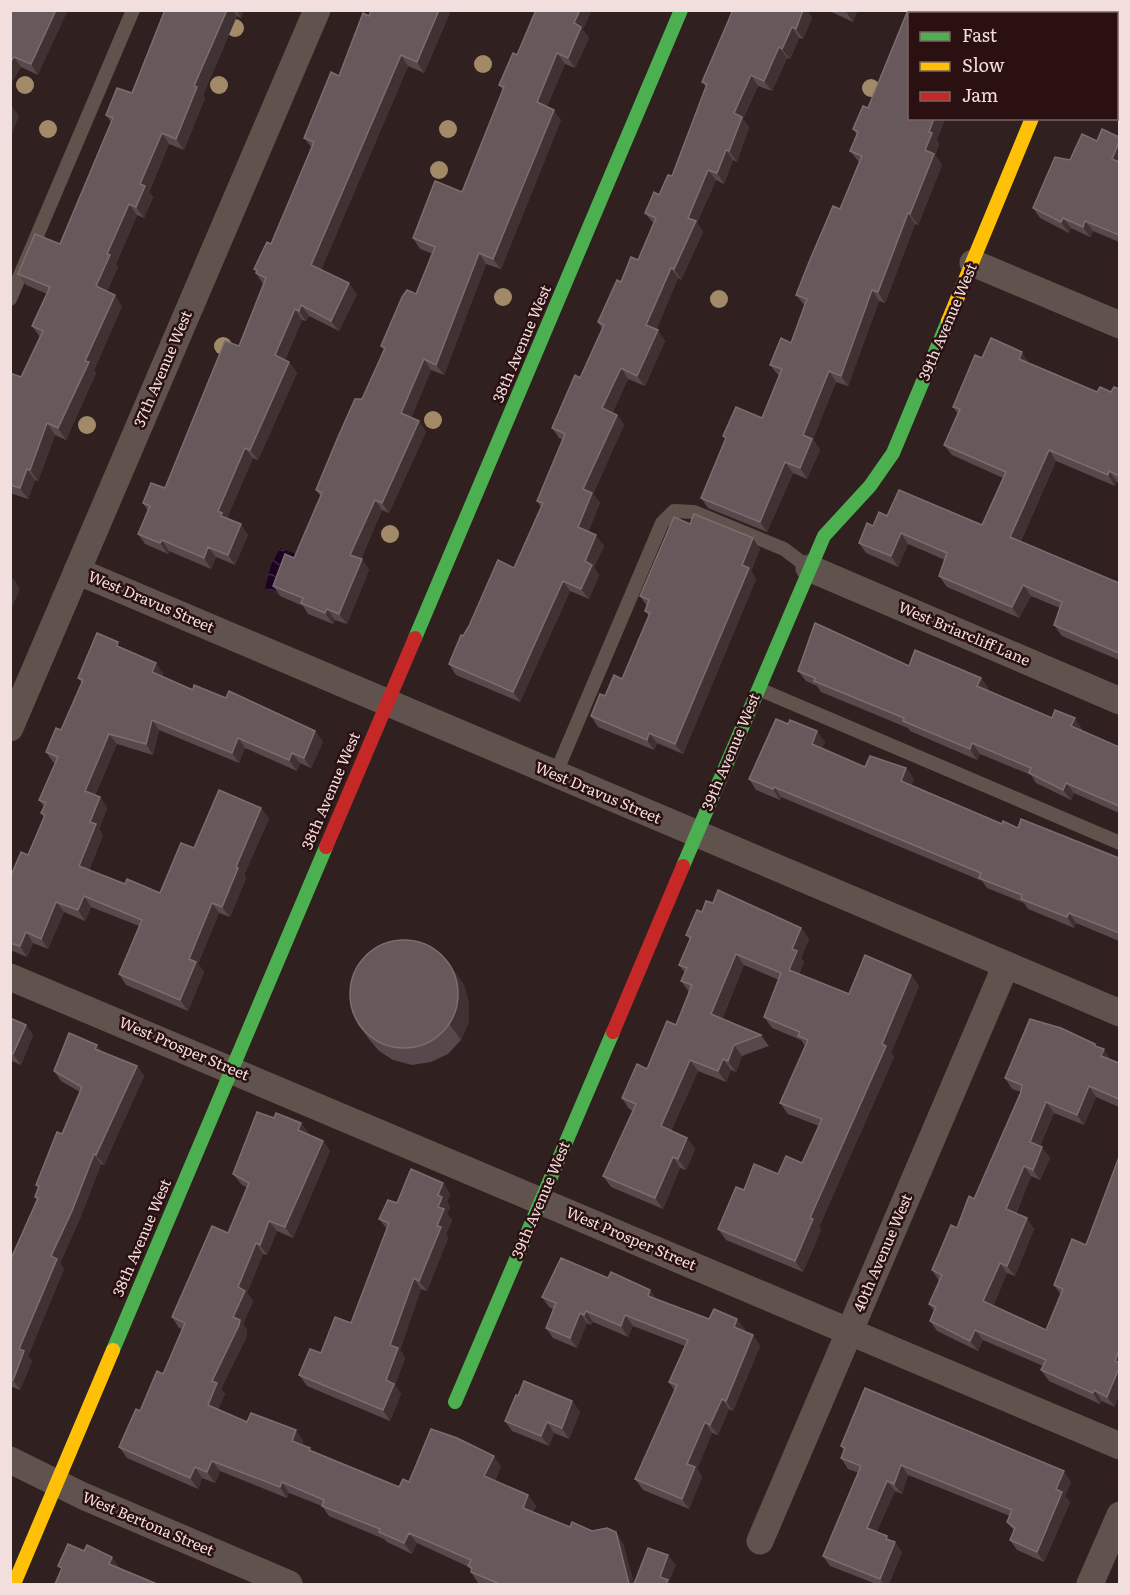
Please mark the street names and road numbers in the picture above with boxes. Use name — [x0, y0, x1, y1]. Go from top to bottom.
street label: 39th Avenue West — [911, 259, 982, 384]
street label: 38th Avenue West — [485, 281, 556, 406]
street label: 37th Avenue West — [127, 306, 197, 431]
street label: West Dravus Street — [85, 564, 218, 638]
street label: West Briarcliff Lane — [895, 594, 1034, 671]
street label: 39th Avenue West — [694, 689, 765, 814]
street label: 38th Avenue West — [294, 728, 365, 853]
street label: West Dravus Street — [532, 755, 665, 829]
street label: West Prosper Street — [116, 1010, 253, 1085]
street label: 39th Avenue West — [504, 1137, 575, 1262]
street label: 38th Avenue West — [105, 1175, 176, 1300]
street label: 40th Avenue West — [846, 1190, 917, 1315]
street label: West Prosper Street — [563, 1200, 700, 1275]
street label: West Bertona Street — [79, 1484, 218, 1561]

